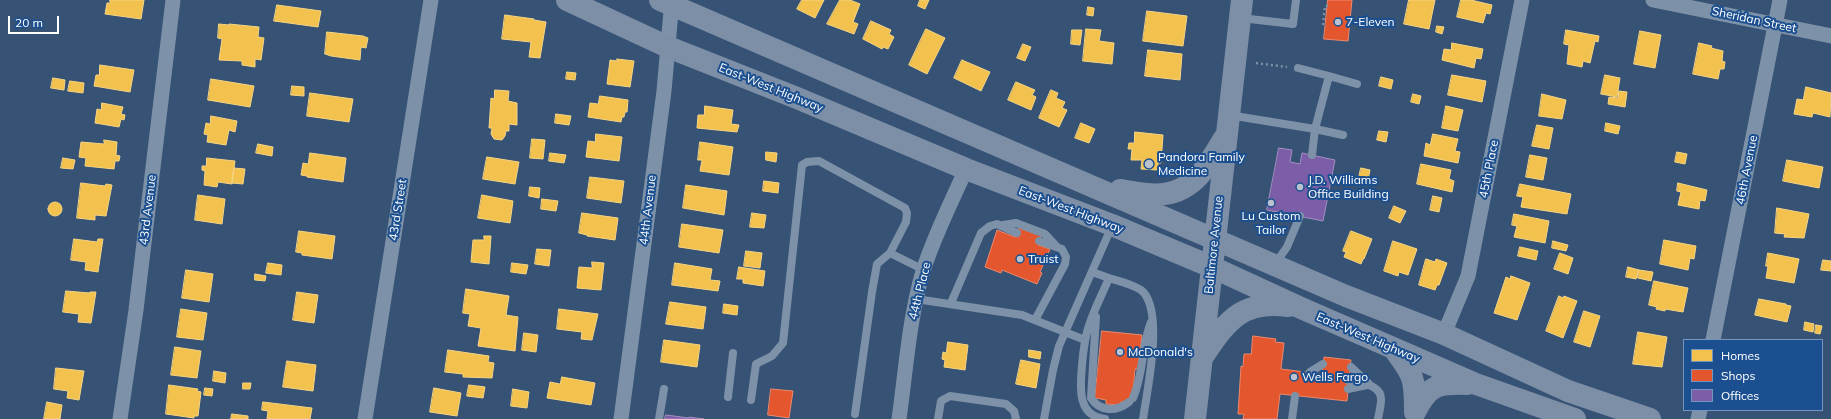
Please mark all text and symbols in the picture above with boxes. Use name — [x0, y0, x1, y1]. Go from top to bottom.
street label: Sheridan Street — [1710, 4, 1798, 36]
scale bar — [10, 8, 61, 34]
text: 20 m — [15, 15, 43, 30]
place label: 7-Eleven — [1346, 15, 1395, 29]
marker: 7-Eleven — [1333, 17, 1343, 27]
street label: East-West Highway — [717, 61, 825, 115]
street label: 46th Avenue — [1733, 134, 1761, 206]
street label: 45th Place — [1476, 139, 1502, 199]
place label: Pandora Family Medicine — [1158, 150, 1245, 178]
marker: Pandora Family Medicine — [1143, 158, 1155, 170]
place label: J.D. Williams Office Building — [1308, 173, 1389, 201]
street label: 43rd Avenue — [137, 174, 159, 246]
street label: 44th Avenue — [637, 174, 659, 246]
street label: 43rd Street — [386, 178, 410, 242]
marker: J.D. Williams Office Building — [1295, 182, 1305, 192]
street label: East-West Highway — [1017, 183, 1125, 237]
street label: Baltimore Avenue — [1202, 195, 1226, 295]
marker: Lu Custom Tailor — [1266, 198, 1276, 208]
place label: Lu Custom Tailor — [1242, 209, 1300, 237]
place label: Truist — [1028, 252, 1059, 266]
marker: Truist — [1015, 254, 1025, 264]
street label: 44th Place — [906, 261, 934, 321]
street label: East-West Highway — [1314, 310, 1422, 366]
legend — [1683, 339, 1823, 411]
place label: McDonald's — [1128, 345, 1193, 359]
marker: McDonald's — [1115, 347, 1125, 357]
text: Homes — [1721, 348, 1760, 363]
text: Shops — [1721, 368, 1756, 383]
place label: Wells Fargo — [1302, 370, 1368, 384]
marker: Wells Fargo — [1289, 372, 1299, 382]
text: Offices — [1721, 388, 1759, 403]

